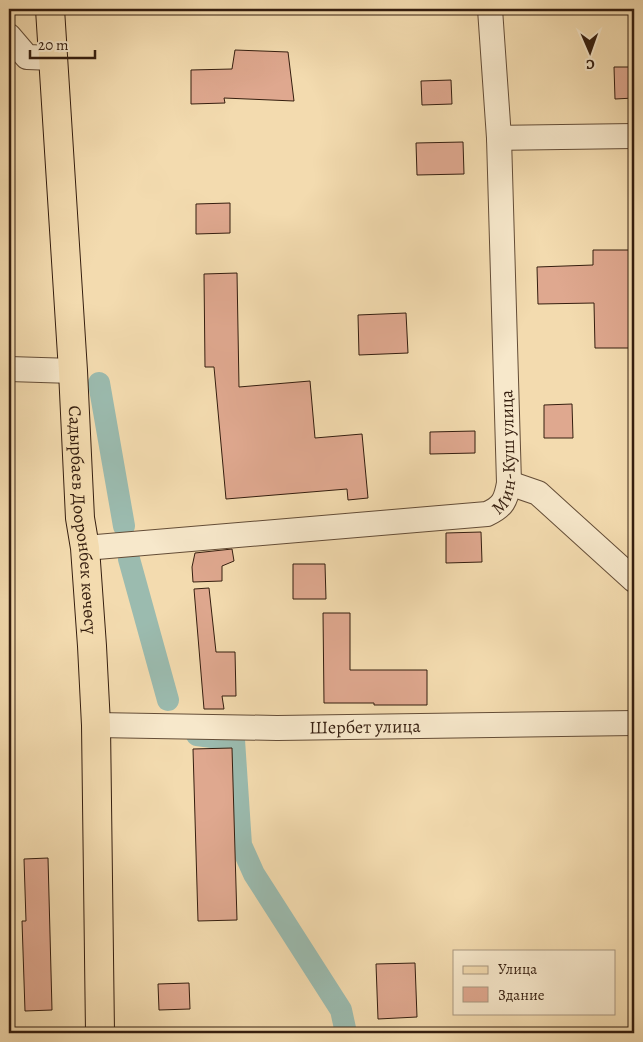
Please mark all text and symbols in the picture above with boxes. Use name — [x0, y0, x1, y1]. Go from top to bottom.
scale bar — [30, 28, 95, 60]
north arrow — [566, 28, 616, 78]
text: 20 m — [38, 35, 69, 55]
text: С — [585, 55, 595, 74]
street label: Мин-Куш улица — [486, 389, 521, 520]
street label: Садырбаев Дооронбек көчөсү — [63, 405, 103, 636]
street label: Шербет улица — [309, 714, 422, 740]
legend — [453, 950, 616, 1014]
text: Улица — [498, 959, 537, 979]
text: Здание — [498, 985, 545, 1005]

